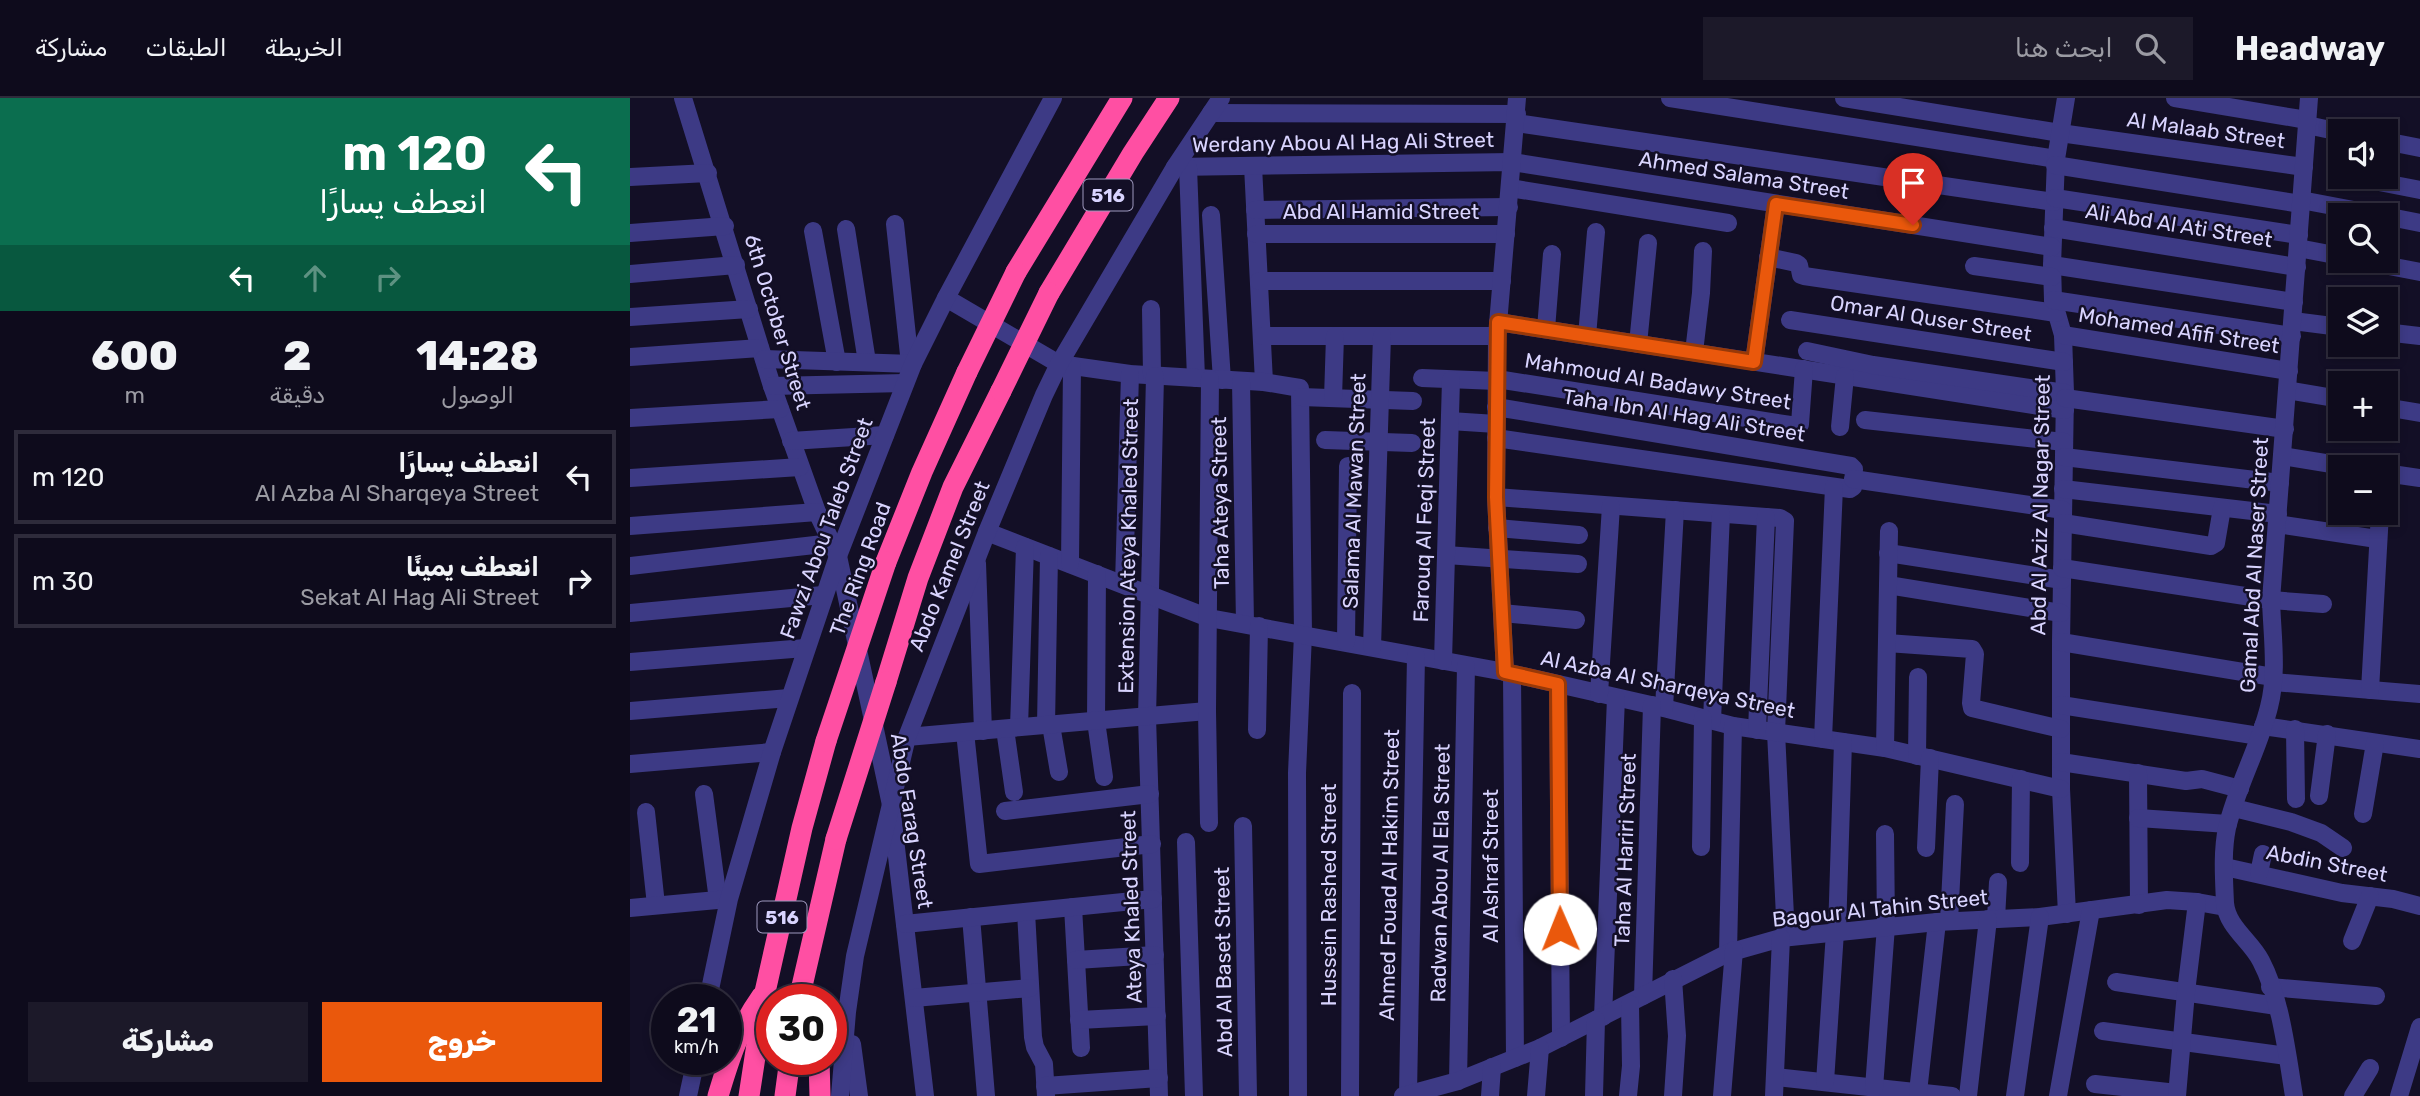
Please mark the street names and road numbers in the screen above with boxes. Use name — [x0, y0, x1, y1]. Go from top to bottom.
street label: Al Malaab Street — [2125, 107, 2287, 153]
street label: Werdany Abou Al Hag Ali Street — [1192, 127, 1494, 157]
street label: Ahmed Salama Street — [1637, 146, 1851, 204]
road number: 516 — [1084, 180, 1133, 211]
street label: Ali Abd Al Ati Street — [2084, 198, 2274, 252]
street label: Abd Al Hamid Street — [1283, 199, 1479, 224]
street label: 6th October Street — [739, 231, 817, 413]
street label: Omar Al Quser Street — [1829, 290, 2033, 346]
street label: Mohamed Afifi Street — [2077, 302, 2281, 358]
street label: Mahmoud Al Badawy Street — [1523, 348, 1793, 414]
street label: Salama Al Mawan Street — [1337, 373, 1371, 609]
street label: Abd Al Aziz Al Nagar Street — [2025, 375, 2055, 635]
street label: Taha Ibn Al Hag Ali Street — [1561, 383, 1807, 447]
street label: Extension Ateya Khaled Street — [1113, 398, 1143, 694]
street label: Fawzi Abou Taleb Street — [774, 414, 878, 642]
street label: Taha Ateya Street — [1206, 417, 1234, 589]
street label: Farouq Al Feqi Street — [1408, 417, 1440, 623]
street label: Gamal Abd Al Naser Street — [2235, 437, 2273, 693]
street label: Abdo Kamel Street — [903, 477, 995, 655]
street label: The Ring Road — [824, 499, 896, 639]
street label: Al Azba Al Sharqeya Street — [1539, 645, 1797, 723]
street label: Ahmed Fouad Al Hakim Street — [1374, 729, 1404, 1021]
street label: Abdo Farag Street — [886, 731, 938, 911]
street label: Radwan Abou Al Ela Street — [1425, 743, 1455, 1003]
street label: Taha Al Hariri Street — [1609, 753, 1641, 947]
street label: Hussein Rashed Street — [1316, 784, 1341, 1006]
street label: Al Ashraf Street — [1478, 789, 1503, 943]
street label: Ateya Khaled Street — [1115, 810, 1147, 1004]
street label: Abdin Street — [2264, 839, 2390, 887]
street label: Abd Al Baset Street — [1209, 867, 1237, 1057]
street label: Bagour Al Tahin Street — [1771, 884, 1989, 932]
road number: 516 — [758, 902, 806, 932]

